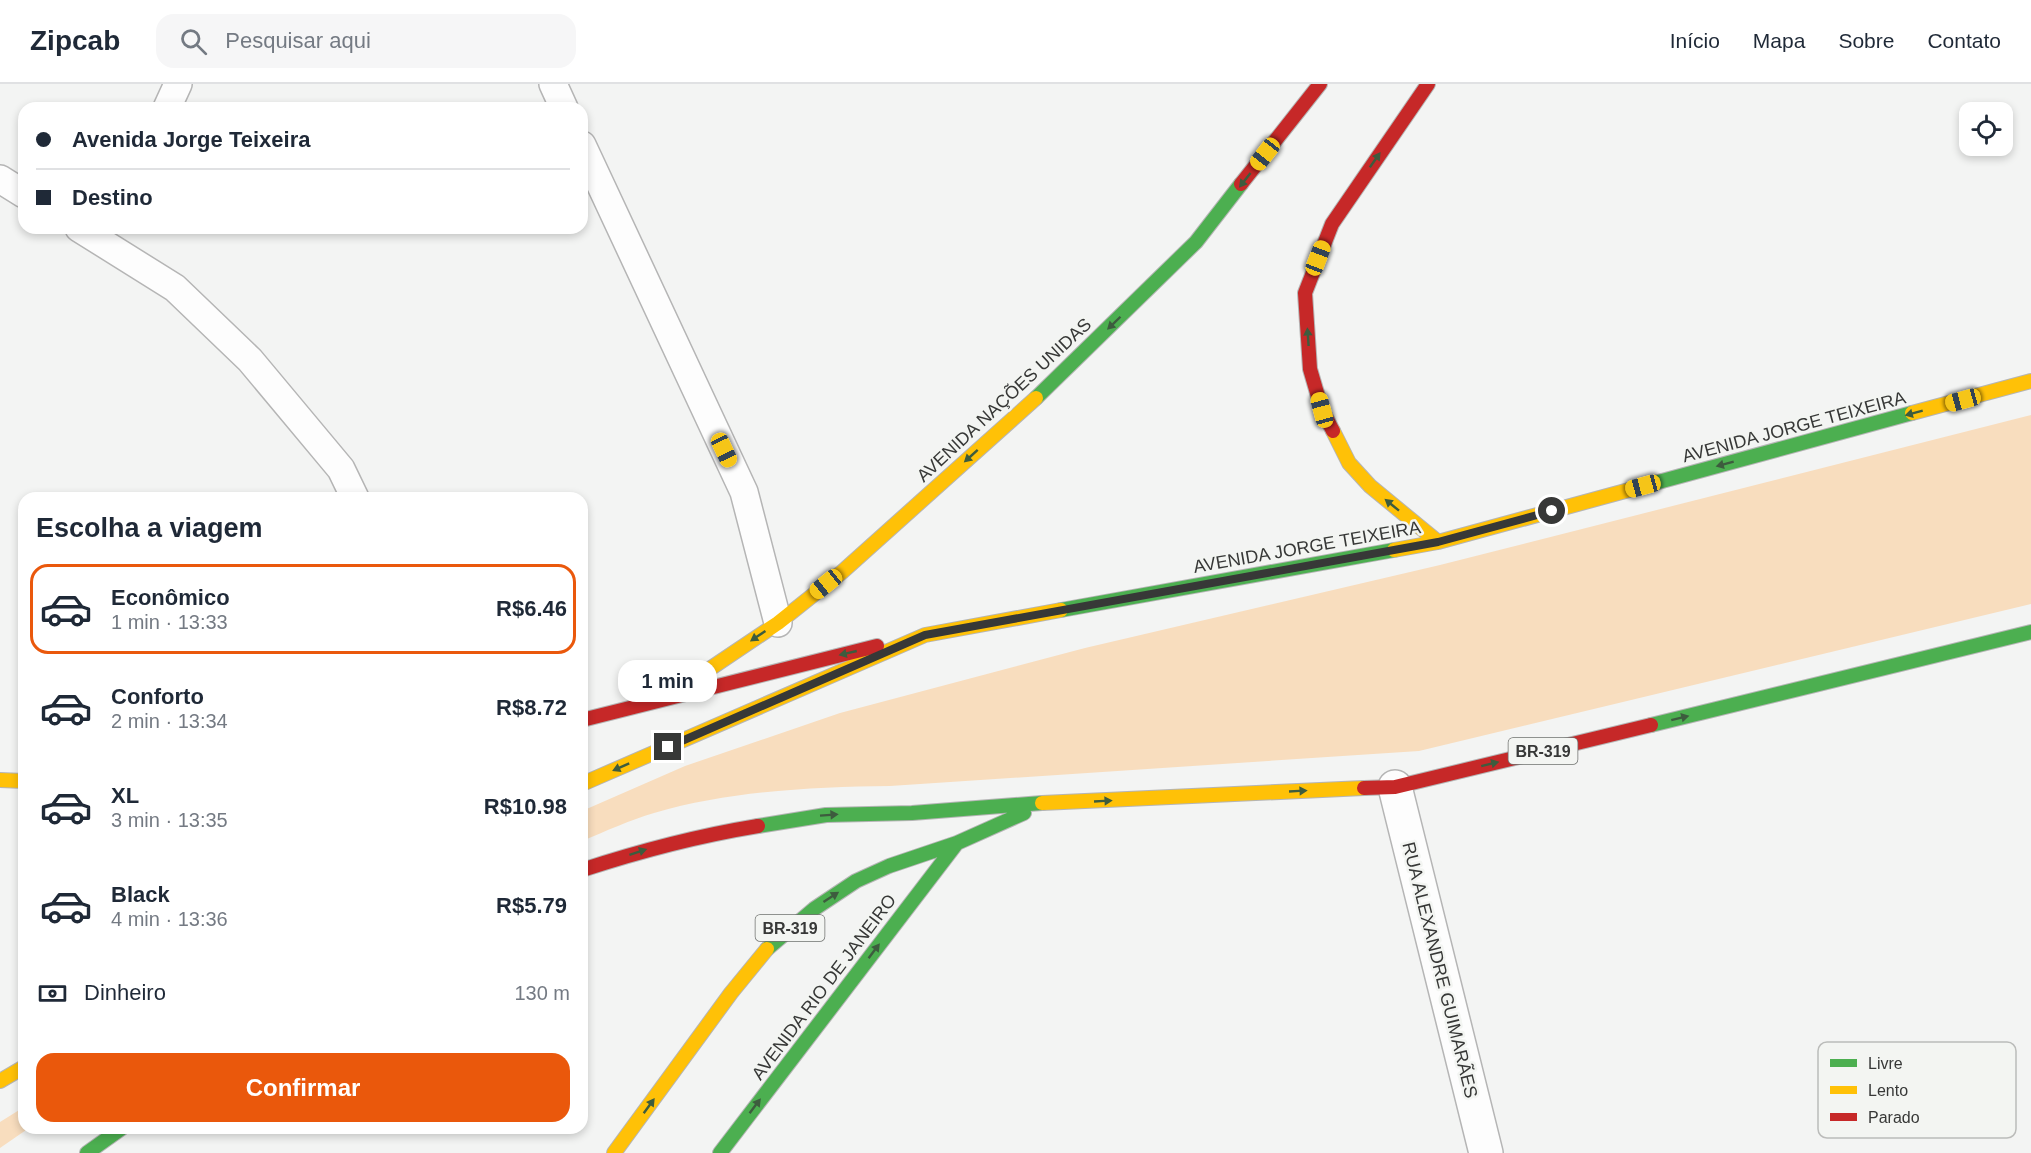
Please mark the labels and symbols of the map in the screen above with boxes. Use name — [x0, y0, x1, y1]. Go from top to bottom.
car — [1247, 134, 1283, 174]
one-way arrow — [1369, 153, 1381, 169]
one-way arrow — [1240, 172, 1252, 187]
car — [1303, 238, 1333, 278]
street label: AVENIDA NAÇÕES UNIDAS — [912, 313, 1095, 486]
one-way arrow — [1107, 316, 1121, 330]
one-way arrow — [1303, 327, 1313, 346]
car — [1943, 387, 1983, 413]
street label: AVENIDA JORGE TEIXEIRA — [1680, 388, 1908, 466]
car — [1309, 390, 1335, 430]
one-way arrow — [1905, 409, 1923, 418]
car — [708, 430, 740, 470]
one-way arrow — [964, 449, 979, 462]
one-way arrow — [1716, 460, 1734, 469]
car — [1623, 473, 1663, 499]
route start — [1538, 497, 1565, 524]
one-way arrow — [1384, 498, 1400, 511]
street label: AVENIDA JORGE TEIXEIRA — [1192, 517, 1422, 577]
car — [806, 566, 846, 602]
one-way arrow — [750, 630, 766, 641]
one-way arrow — [839, 649, 857, 659]
callout: 1 min — [618, 660, 718, 702]
one-way arrow — [1671, 712, 1689, 722]
route end — [654, 733, 681, 760]
road number: BR-319 — [1508, 738, 1578, 764]
one-way arrow — [1481, 758, 1500, 768]
one-way arrow — [612, 762, 630, 772]
one-way arrow — [1289, 787, 1308, 796]
one-way arrow — [1094, 796, 1113, 805]
one-way arrow — [819, 811, 838, 820]
street label: RUA ALEXANDRE GUIMARÃES — [1398, 840, 1482, 1100]
one-way arrow — [629, 847, 647, 856]
street label: AVENIDA RIO DE JANEIRO — [748, 890, 900, 1084]
one-way arrow — [823, 892, 839, 903]
road number: BR-319 — [756, 915, 824, 941]
one-way arrow — [867, 944, 879, 959]
legend — [1818, 1042, 2016, 1138]
text: Livre — [1868, 1055, 1903, 1072]
text: Lento — [1868, 1082, 1908, 1099]
one-way arrow — [642, 1098, 654, 1113]
one-way arrow — [749, 1099, 761, 1114]
text: Parado — [1868, 1109, 1920, 1126]

